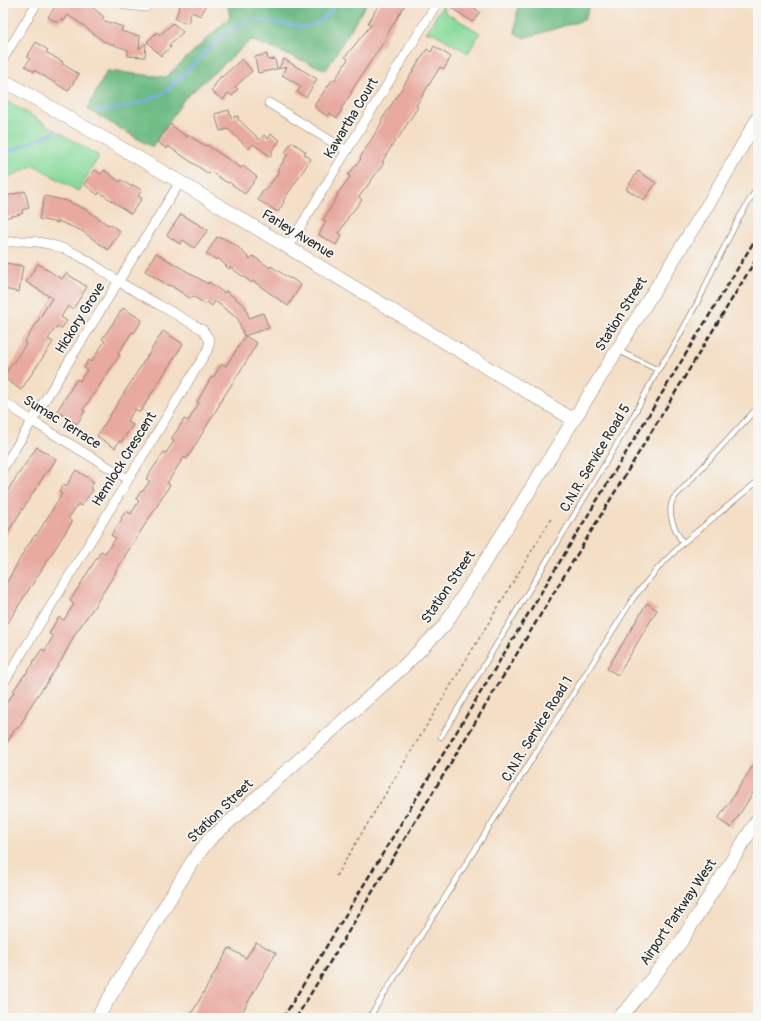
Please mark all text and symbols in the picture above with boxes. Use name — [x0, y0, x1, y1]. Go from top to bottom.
street label: Kawartha Court — [320, 74, 382, 162]
street label: Farley Avenue — [259, 206, 337, 262]
street label: Station Street — [591, 273, 651, 354]
street label: Hickory Grove — [51, 279, 109, 357]
street label: Sumac Terrace — [20, 391, 104, 453]
street label: C.N.R. Service Road 5 — [556, 401, 634, 515]
street label: Hemlock Crescent — [88, 408, 160, 509]
street label: Station Street — [417, 547, 479, 627]
street label: C.N.R. Service Road 1 — [498, 673, 576, 785]
street label: Station Street — [184, 775, 256, 846]
street label: Airport Parkway West — [636, 855, 720, 968]

